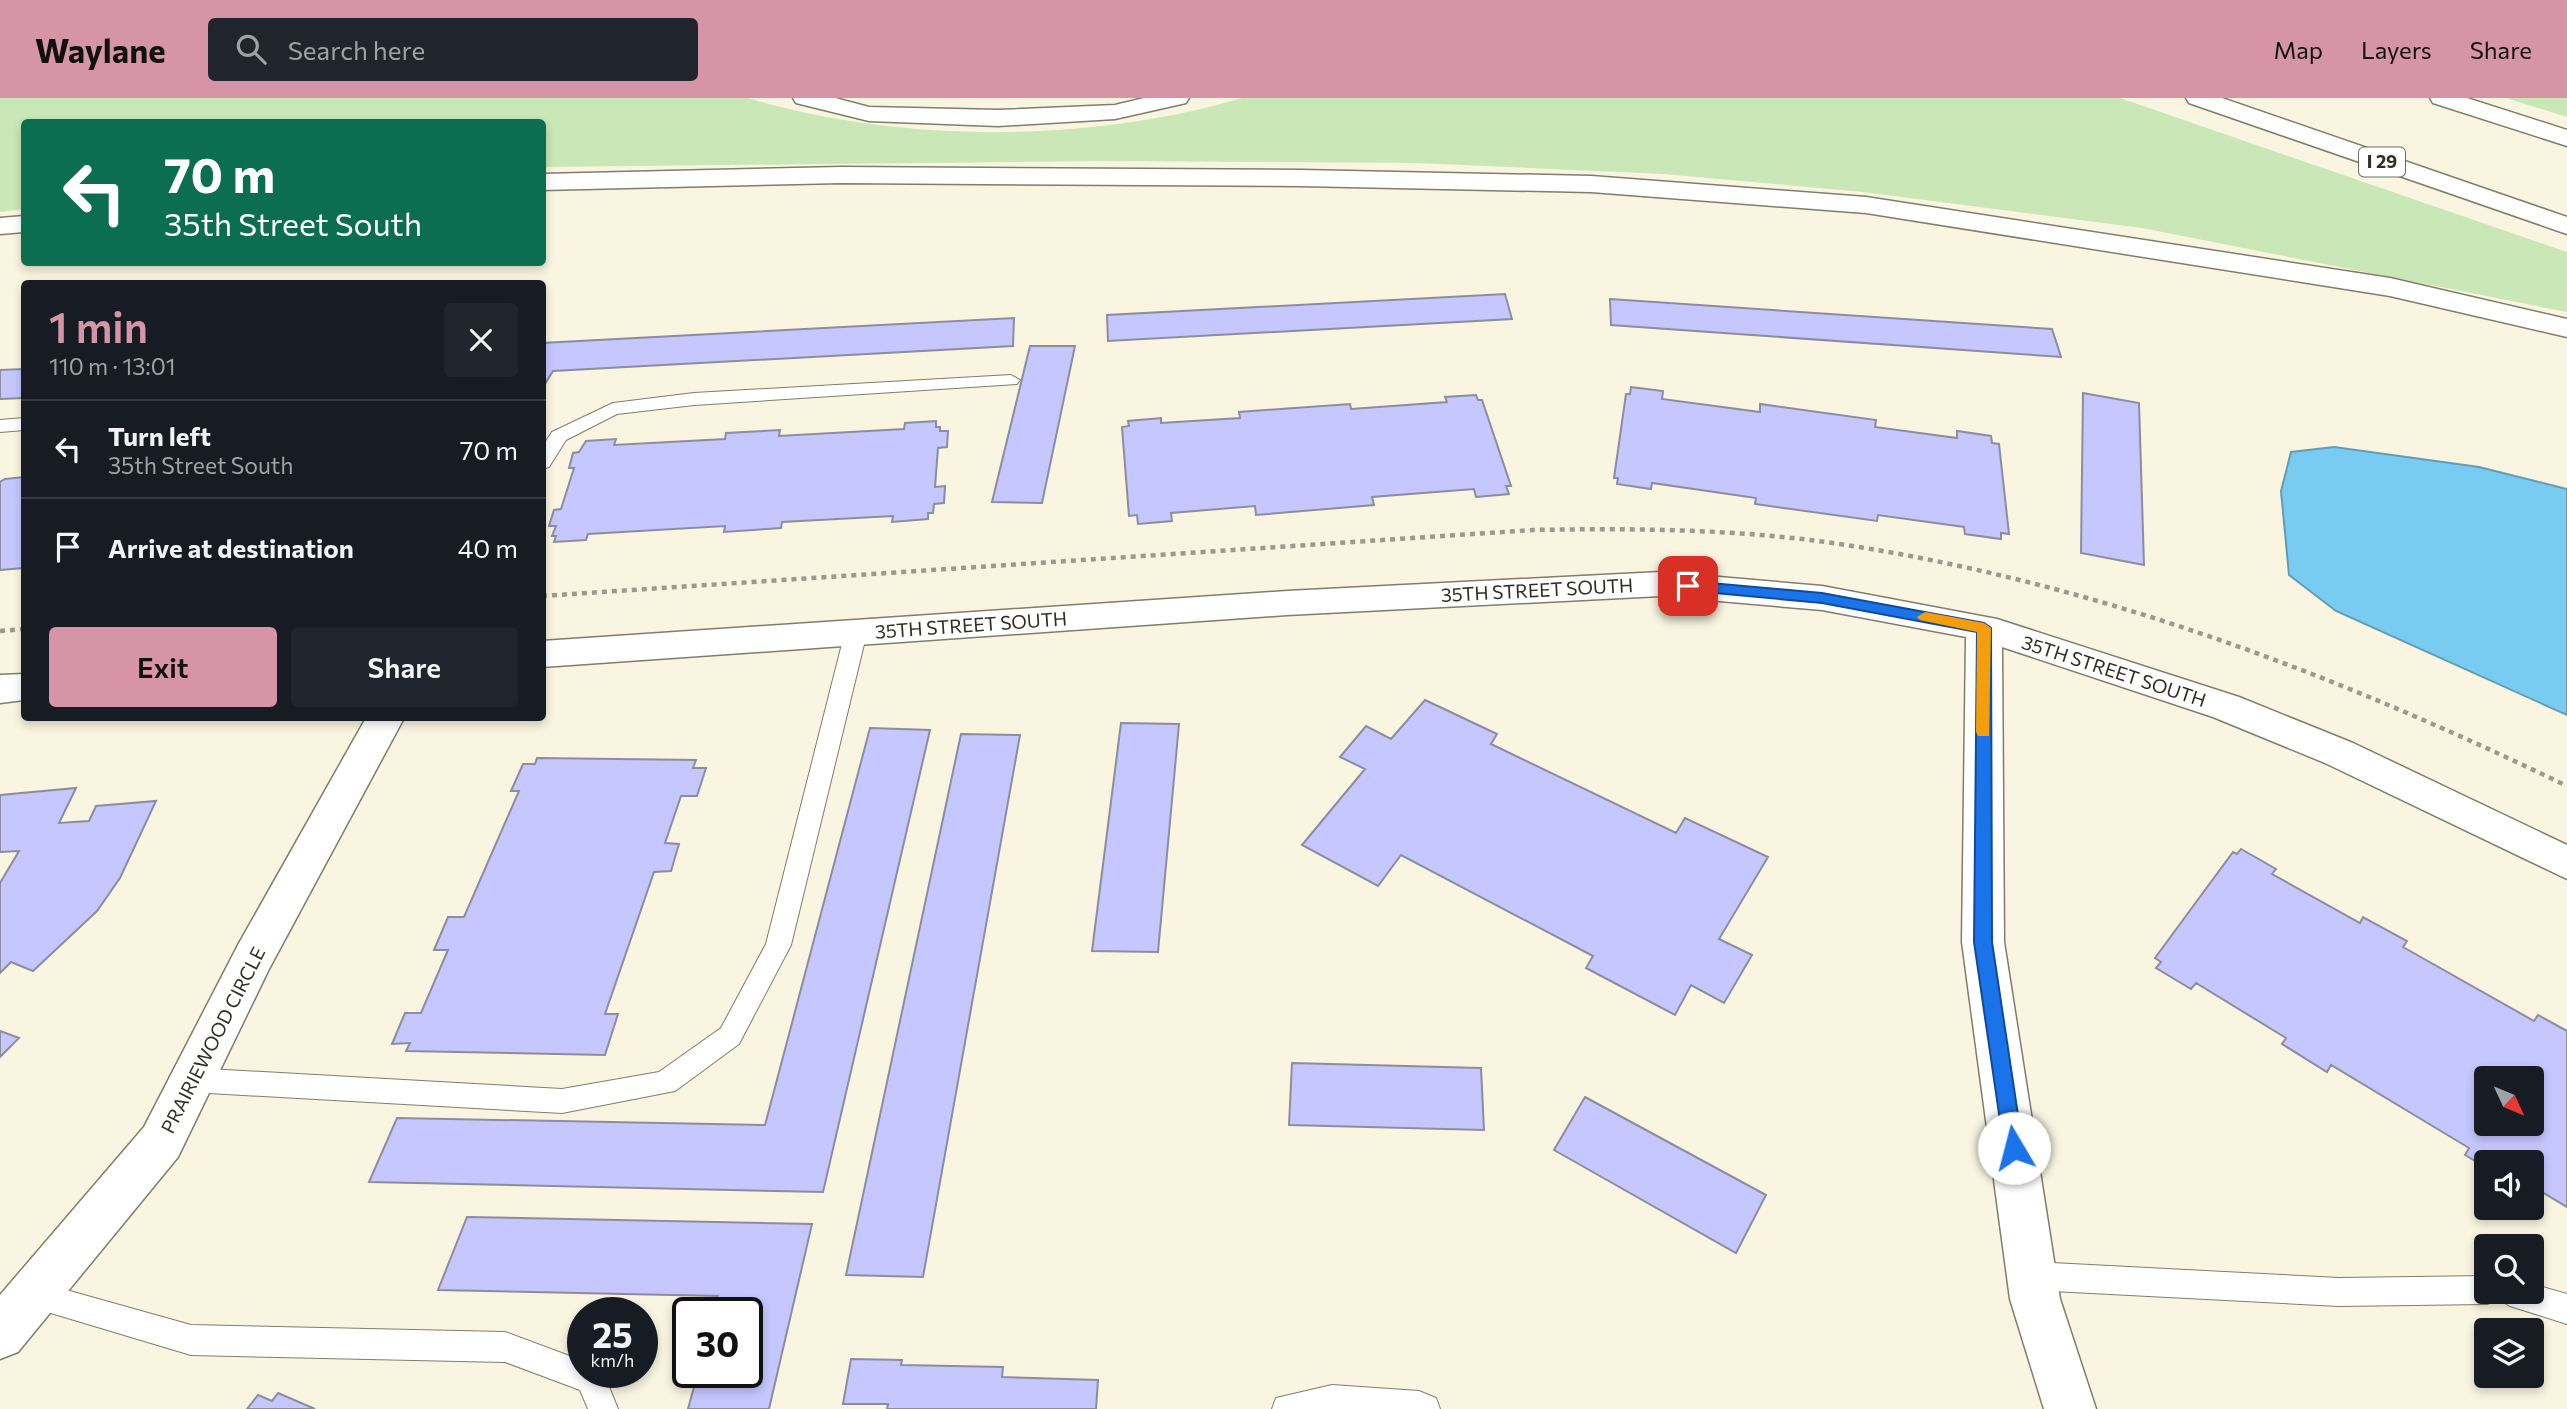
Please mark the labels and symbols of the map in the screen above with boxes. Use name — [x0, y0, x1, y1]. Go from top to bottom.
road number: I 29 — [2359, 148, 2405, 176]
pin — [1658, 556, 1718, 616]
street label: 35TH STREET SOUTH — [1440, 573, 1634, 606]
street label: 35TH STREET SOUTH — [874, 606, 1068, 643]
street label: 35TH STREET SOUTH — [2019, 630, 2209, 711]
street label: PRAIRIEWOOD CIRCLE — [156, 943, 270, 1137]
north arrow — [2474, 1066, 2544, 1136]
position arrow — [1977, 1111, 2051, 1185]
speed limit sign: 30 — [672, 1297, 763, 1388]

